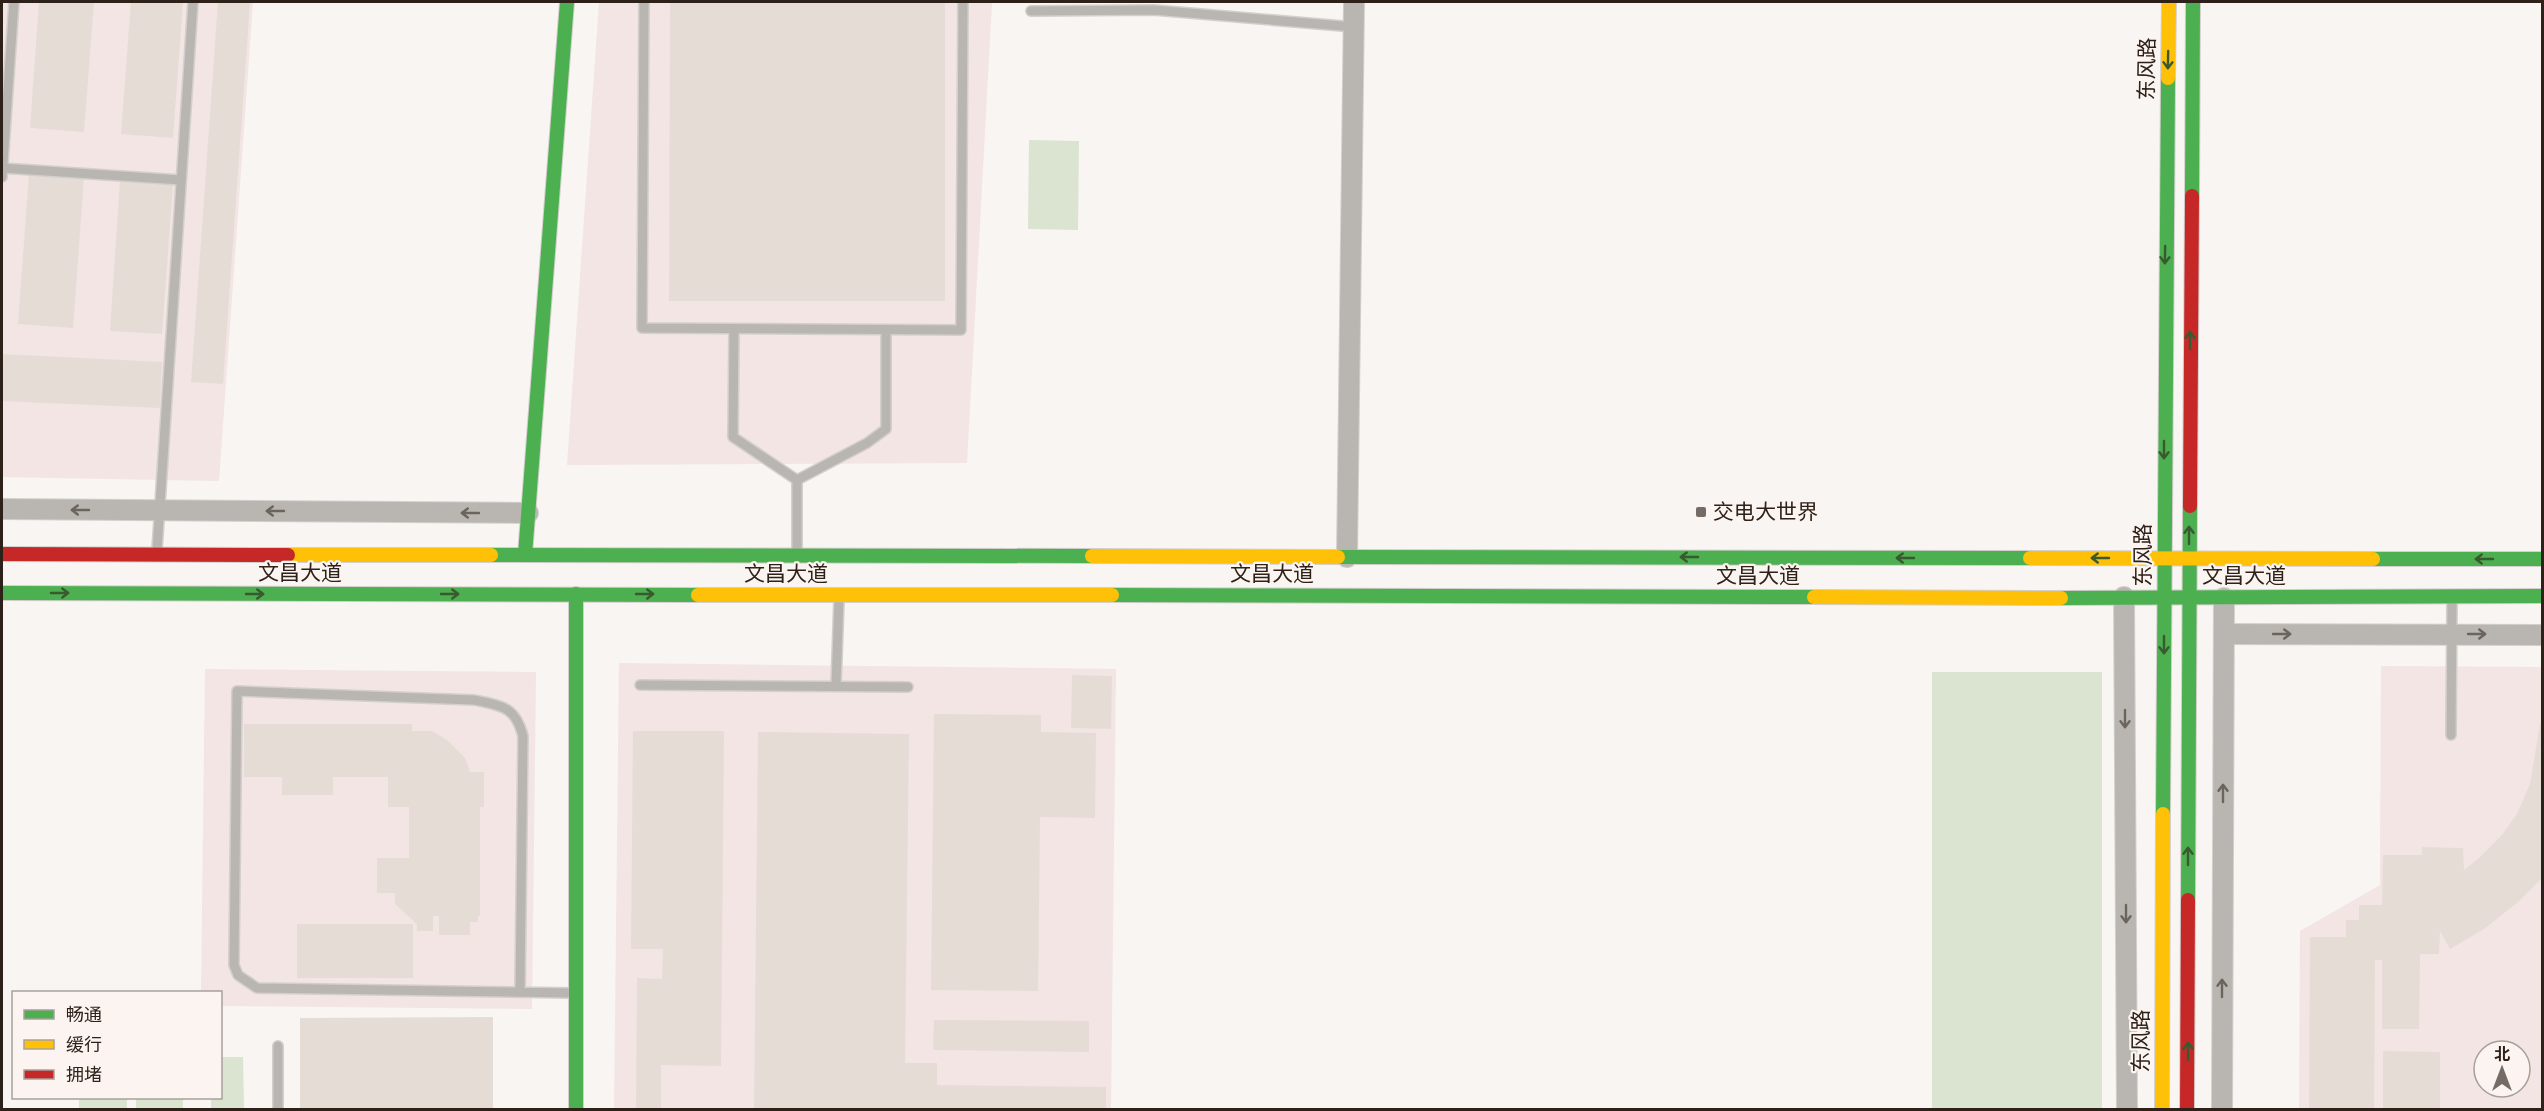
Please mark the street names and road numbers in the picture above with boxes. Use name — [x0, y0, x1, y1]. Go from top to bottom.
street label: 东风路 — [2134, 37, 2160, 101]
street label: 东风路 — [2131, 524, 2155, 587]
street label: 文昌大道 — [258, 561, 342, 585]
street label: 文昌大道 — [744, 562, 828, 586]
street label: 文昌大道 — [1230, 562, 1314, 586]
street label: 文昌大道 — [1716, 564, 1800, 588]
street label: 文昌大道 — [2202, 564, 2286, 588]
street label: 东风路 — [2129, 1010, 2153, 1073]

